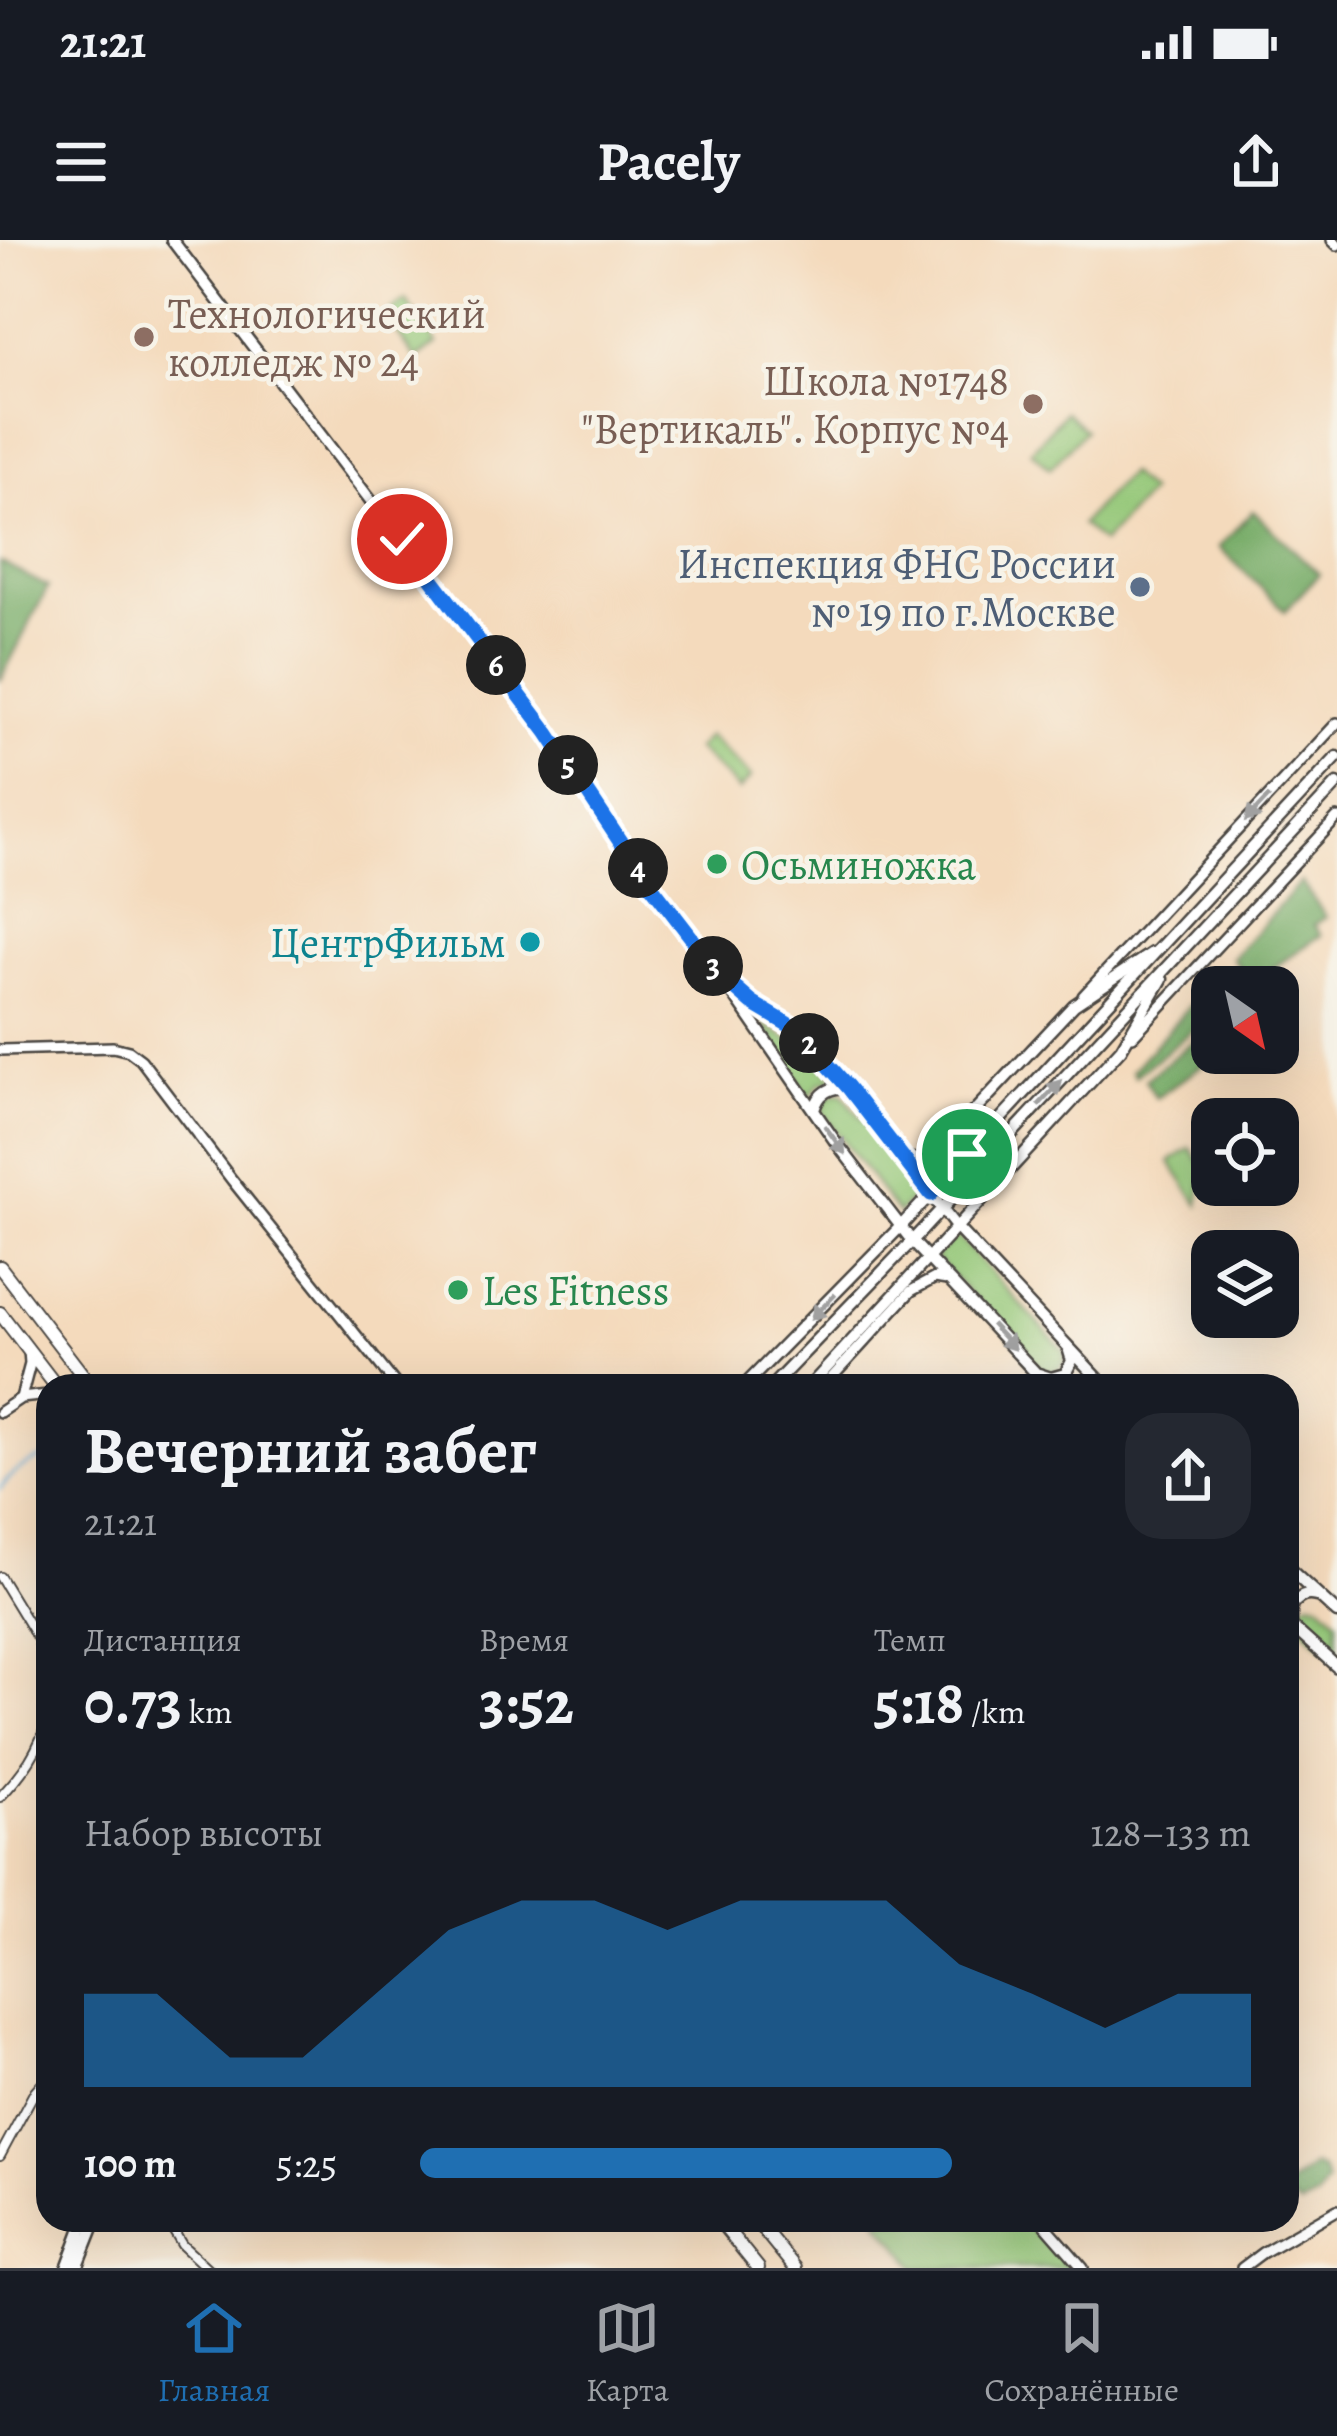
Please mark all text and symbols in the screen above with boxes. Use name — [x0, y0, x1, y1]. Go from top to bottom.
text: 21:21 — [60, 11, 146, 73]
text: Pacely — [597, 125, 740, 199]
icon: menu — [48, 129, 114, 195]
icon: share — [1223, 129, 1289, 195]
place label: Технологический колледж № 24 — [168, 285, 486, 390]
marker: Технологический колледж № 24 — [131, 324, 157, 350]
place label: Школа №1748 "Вертикаль". Корпус №4 — [581, 352, 1009, 457]
marker: Школа №1748 "Вертикаль". Корпус №4 — [1020, 391, 1046, 417]
pin — [351, 488, 453, 590]
icon: check — [369, 506, 435, 572]
place label: Инспекция ФНС России № 19 по г.Москве — [677, 535, 1116, 640]
marker: Инспекция ФНС России № 19 по г.Москве — [1127, 574, 1153, 600]
pin: 6 — [466, 635, 526, 695]
text: 6 — [488, 642, 504, 687]
pin: 5 — [538, 735, 598, 795]
text: 5 — [561, 742, 575, 787]
one-way arrow — [1244, 794, 1272, 823]
place label: Осьминожка — [741, 836, 977, 893]
pin: 4 — [608, 838, 668, 898]
text: 4 — [630, 845, 646, 890]
marker: Осьминожка — [704, 851, 730, 877]
place label: ЦентрФильм — [270, 914, 506, 971]
marker: ЦентрФильм — [517, 929, 543, 955]
pin: 3 — [683, 936, 743, 996]
text: 3 — [706, 943, 720, 988]
north arrow — [1191, 966, 1299, 1074]
map controls — [1191, 966, 1299, 1338]
pin: 2 — [779, 1013, 839, 1073]
text: 2 — [801, 1020, 817, 1065]
one-way arrow — [1035, 1078, 1063, 1107]
button: locate — [1191, 1098, 1299, 1206]
pin — [916, 1103, 1018, 1205]
icon: arrive — [934, 1121, 1000, 1187]
one-way arrow — [823, 1124, 846, 1156]
button: layers — [1191, 1230, 1299, 1338]
place label: Les Fitness — [482, 1262, 669, 1319]
marker: Les Fitness — [445, 1277, 471, 1303]
one-way arrow — [810, 1292, 838, 1321]
one-way arrow — [989, 1323, 1016, 1352]
text: Вечерний забег — [84, 1405, 537, 1495]
button: share — [1125, 1413, 1251, 1539]
text: 21:21 — [84, 1495, 157, 1548]
text: Дистанция — [84, 1617, 241, 1662]
text: Время — [479, 1617, 569, 1662]
text: Темп — [874, 1617, 946, 1662]
text: 0.73 — [84, 1662, 182, 1744]
text: 3:52 — [479, 1662, 574, 1744]
text: 5:18 — [874, 1662, 964, 1744]
text: km — [182, 1689, 233, 1734]
text: /km — [964, 1689, 1025, 1734]
text: Набор высоты — [84, 1806, 323, 1859]
text: 128–133 m — [1091, 1806, 1251, 1859]
text: 100 m — [84, 2137, 177, 2190]
text: 5:25 — [276, 2137, 337, 2190]
tab: Главная — [158, 2295, 270, 2412]
tab: Карта — [586, 2295, 669, 2412]
tab: Сохранённые — [985, 2295, 1179, 2412]

